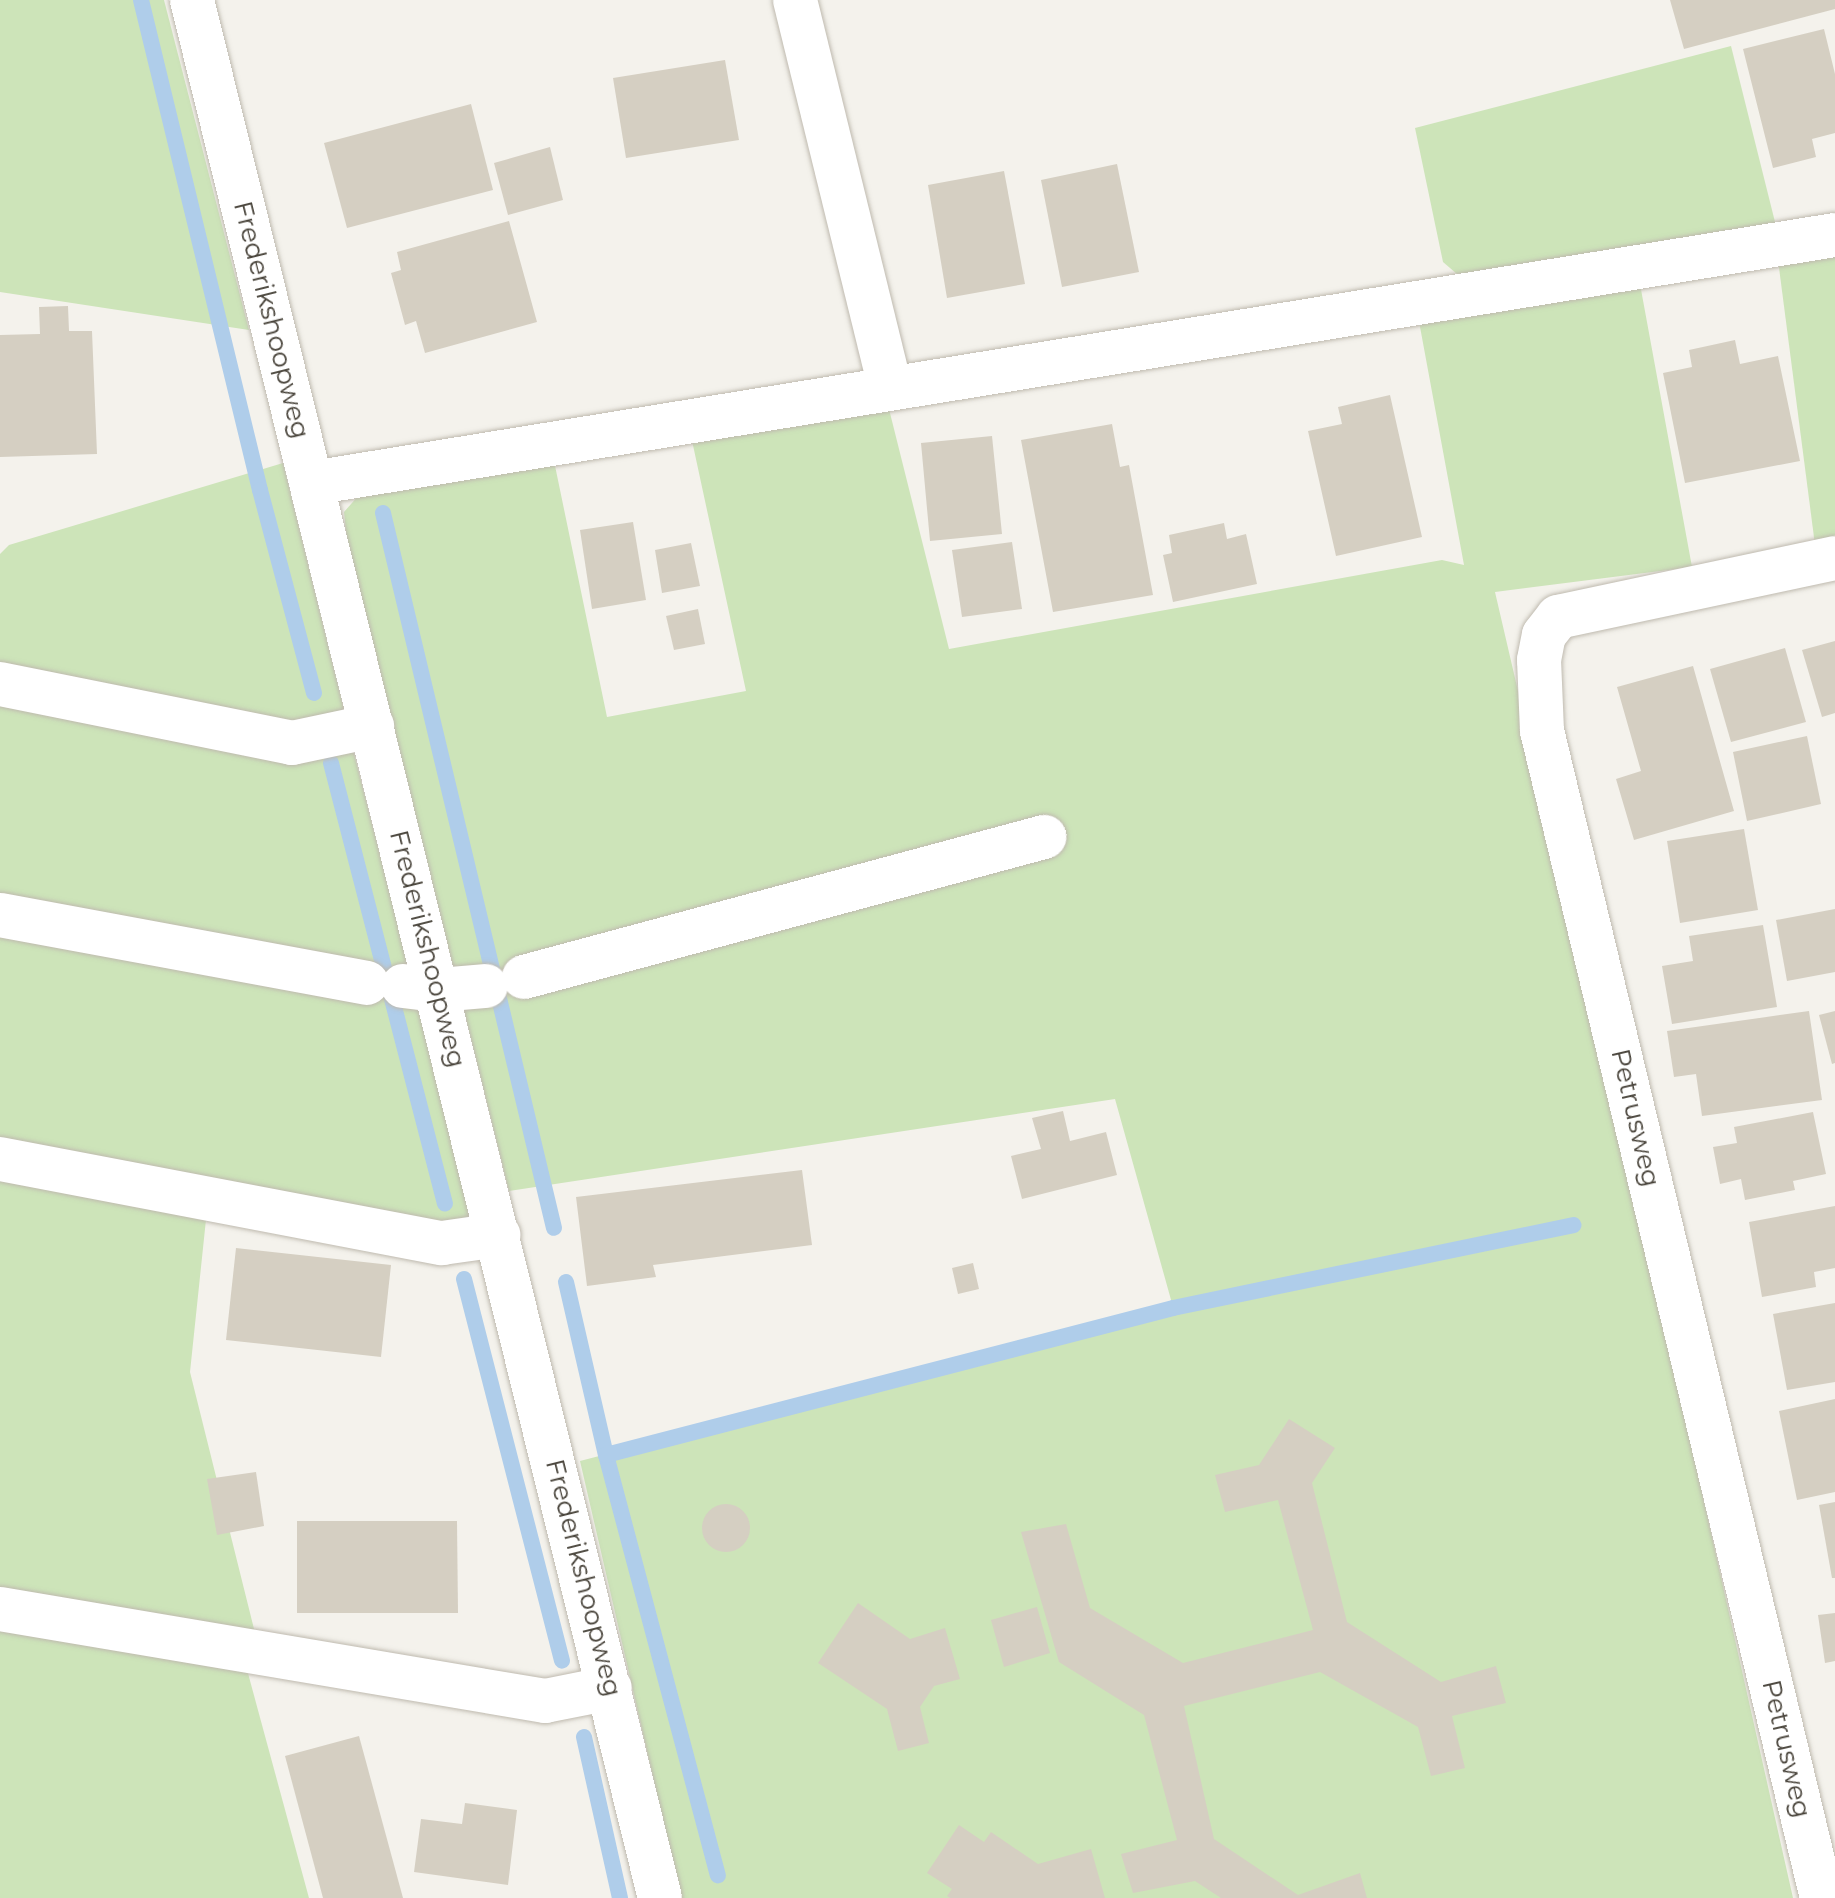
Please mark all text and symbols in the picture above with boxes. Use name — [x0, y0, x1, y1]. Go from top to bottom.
street label: Frederikshoopweg — [226, 198, 316, 442]
street label: Frederikshoopweg — [382, 827, 472, 1071]
street label: Petrusweg — [1604, 1046, 1666, 1190]
street label: Frederikshoopweg — [538, 1456, 628, 1700]
street label: Petrusweg — [1755, 1677, 1817, 1821]

